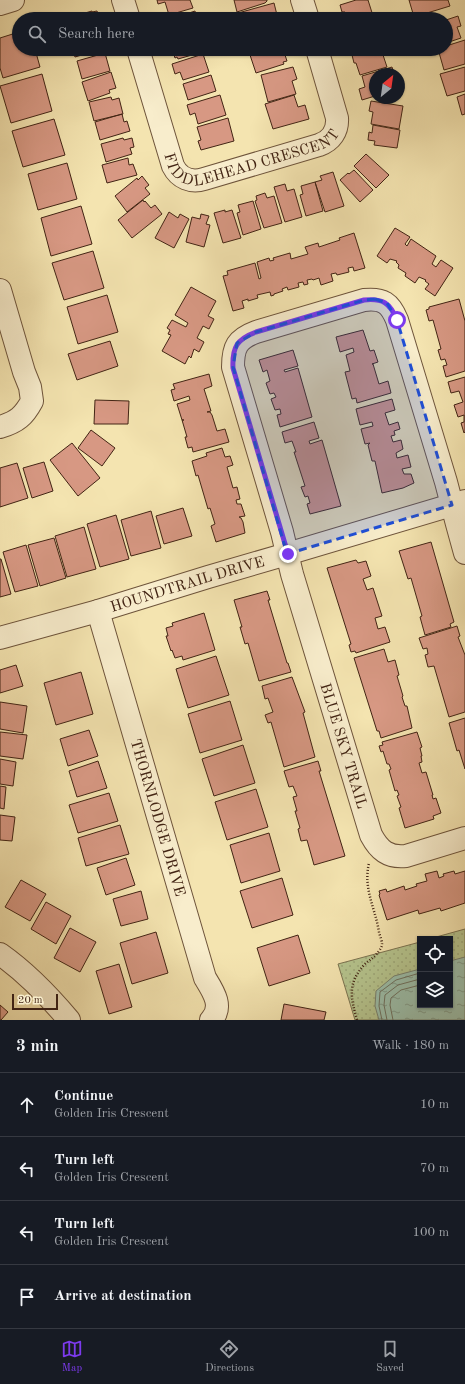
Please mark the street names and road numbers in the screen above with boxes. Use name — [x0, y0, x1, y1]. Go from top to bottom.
street label: FIDDLEHEAD CRESCENT — [161, 127, 343, 190]
street label: HOUNDTRAIL DRIVE — [109, 555, 267, 616]
street label: BLUE SKY TRAIL — [316, 682, 369, 811]
street label: THORNLODGE DRIVE — [127, 737, 187, 898]

